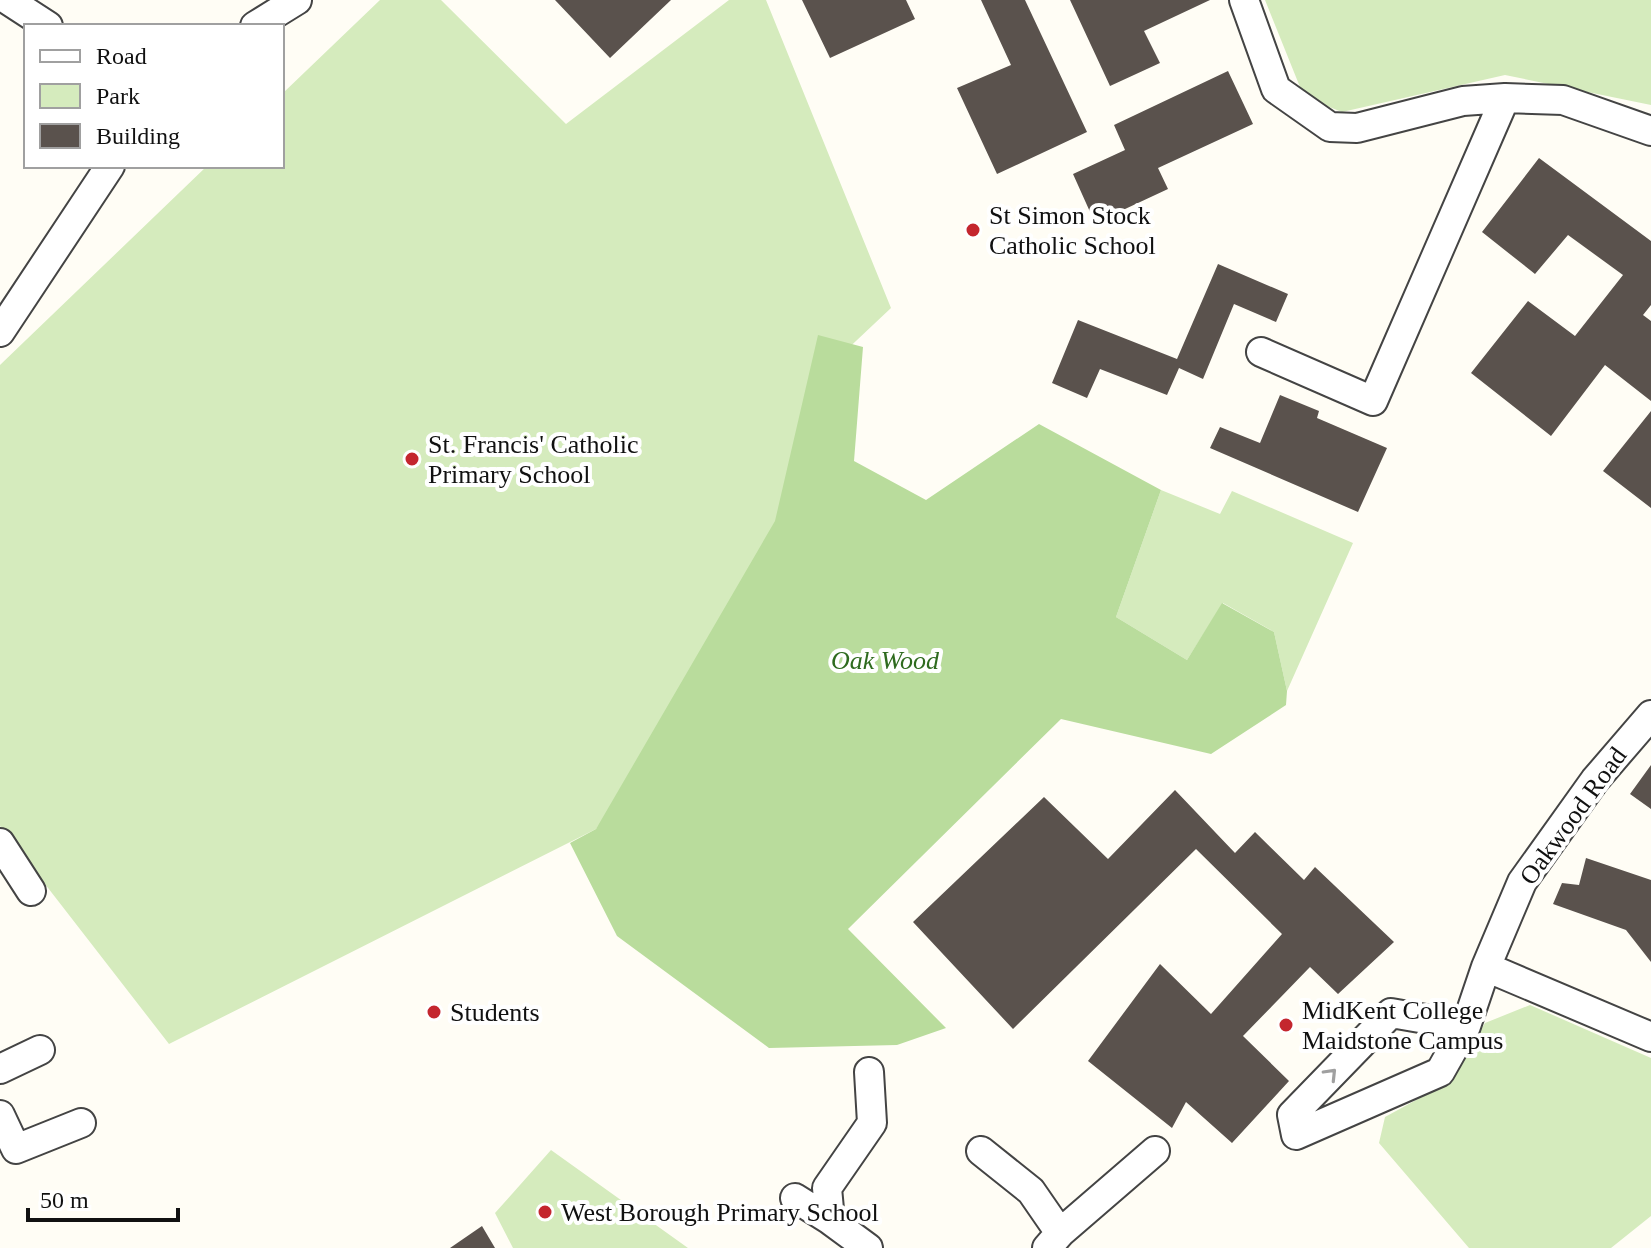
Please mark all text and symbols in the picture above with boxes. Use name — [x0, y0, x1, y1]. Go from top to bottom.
legend — [24, 24, 284, 168]
text: Road — [96, 43, 147, 69]
text: Park — [96, 83, 140, 109]
text: Building — [96, 123, 180, 149]
place label: St Simon Stock Catholic School — [989, 201, 1156, 260]
marker: St Simon Stock Catholic School — [964, 221, 982, 239]
place label: St. Francis' Catholic Primary School — [428, 430, 639, 489]
marker: St. Francis' Catholic Primary School — [403, 450, 421, 468]
park label: Oak Wood — [831, 646, 940, 675]
street label: Oakwood Road — [1514, 742, 1632, 890]
place label: MidKent College Maidstone Campus — [1302, 996, 1504, 1055]
place label: Students — [450, 998, 540, 1027]
marker: Students — [425, 1003, 443, 1021]
marker: MidKent College Maidstone Campus — [1277, 1016, 1295, 1034]
one-way arrow — [1322, 1069, 1336, 1083]
scale bar — [28, 1172, 178, 1222]
text: 50 m — [40, 1187, 89, 1213]
place label: West Borough Primary School — [561, 1198, 879, 1227]
marker: West Borough Primary School — [536, 1203, 554, 1221]

